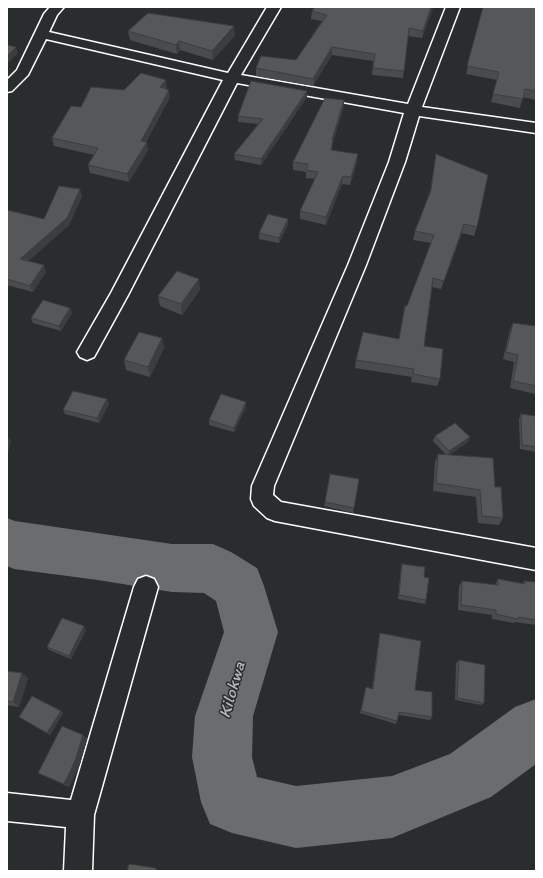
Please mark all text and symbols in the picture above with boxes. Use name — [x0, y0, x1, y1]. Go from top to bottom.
water label: Kilokwa — [215, 659, 251, 721]

